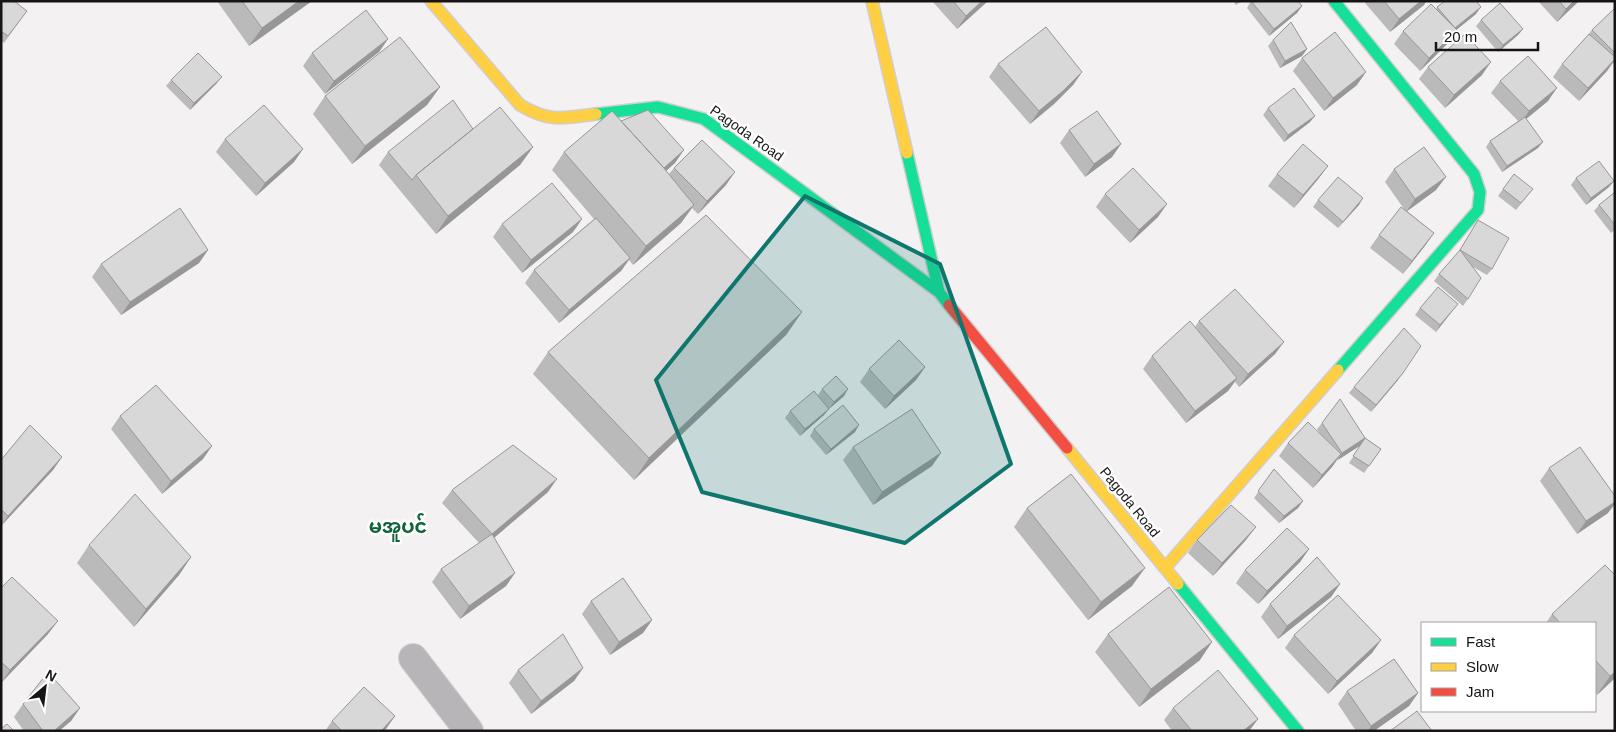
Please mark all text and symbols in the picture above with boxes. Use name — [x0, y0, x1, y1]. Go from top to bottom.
scale bar — [1436, 20, 1538, 52]
text: 20 m — [1444, 28, 1477, 45]
street label: Pagoda Road — [707, 102, 787, 164]
street label: Pagoda Road — [1097, 464, 1163, 540]
district label: မအူပင် — [369, 513, 427, 542]
legend — [1421, 622, 1596, 712]
text: Fast — [1466, 633, 1496, 650]
text: Slow — [1466, 658, 1499, 675]
north arrow — [20, 662, 70, 712]
text: N — [43, 666, 59, 685]
text: Jam — [1466, 683, 1494, 700]

